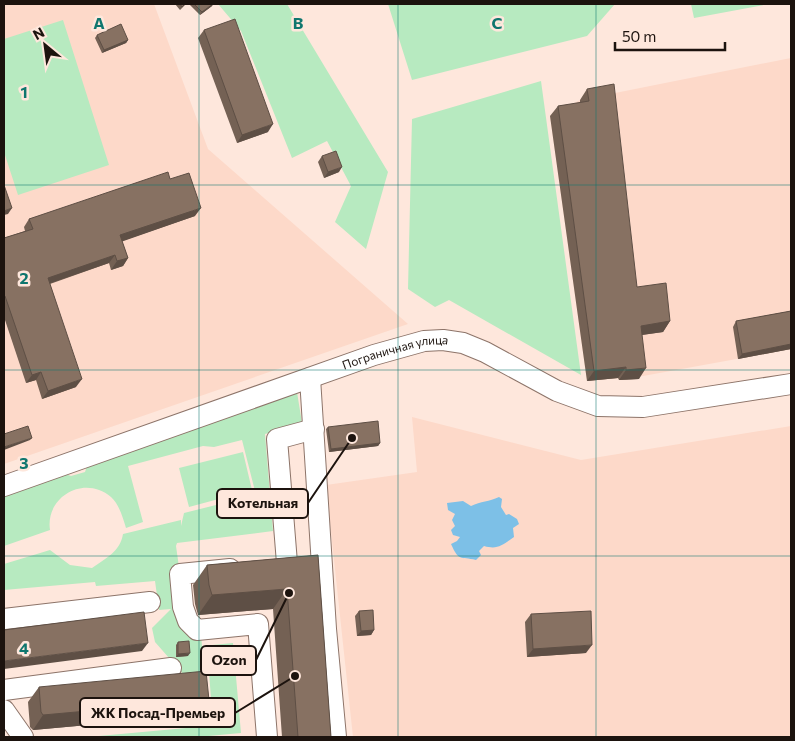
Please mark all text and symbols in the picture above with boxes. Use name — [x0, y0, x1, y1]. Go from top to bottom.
text: A — [93, 13, 105, 32]
text: B — [293, 13, 304, 32]
text: C — [492, 13, 503, 32]
north arrow — [20, 20, 70, 70]
scale bar — [615, 20, 725, 52]
text: N — [30, 23, 47, 43]
text: 50 m — [622, 27, 656, 45]
text: 1 — [20, 82, 28, 101]
text: 2 — [19, 268, 29, 287]
street label: Пограничная улица — [340, 332, 449, 372]
text: 3 — [19, 453, 29, 472]
callout: Котельная — [217, 489, 308, 518]
text: Котельная — [228, 494, 298, 511]
text: 4 — [19, 638, 29, 657]
callout: Ozon — [201, 646, 256, 675]
text: Ozon — [211, 651, 247, 668]
callout: ЖК Посад-Премьер — [80, 698, 235, 727]
text: ЖК Посад-Премьер — [91, 704, 225, 721]

